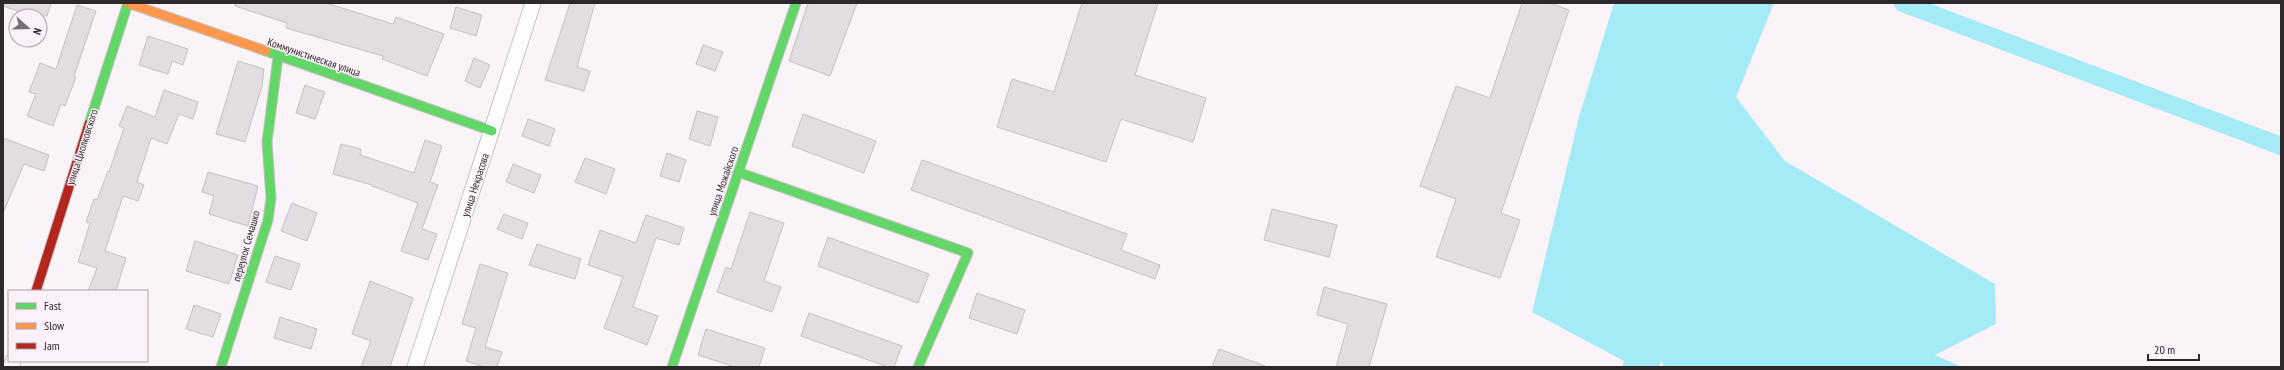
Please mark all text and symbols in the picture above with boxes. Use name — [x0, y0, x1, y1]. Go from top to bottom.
north arrow — [8, 8, 48, 48]
text: N — [30, 26, 45, 37]
street label: Коммунистическая улица — [266, 35, 362, 79]
street label: улица Циолковского — [63, 107, 101, 187]
street label: улица Можайского — [705, 144, 741, 218]
street label: улица Некрасова — [458, 151, 492, 219]
street label: переулок Семашко — [229, 209, 263, 283]
legend — [8, 290, 148, 362]
text: Fast — [44, 298, 62, 313]
text: Slow — [44, 318, 65, 333]
scale bar — [2148, 336, 2199, 362]
text: Jam — [43, 338, 60, 353]
text: 20 m — [2154, 342, 2175, 357]

